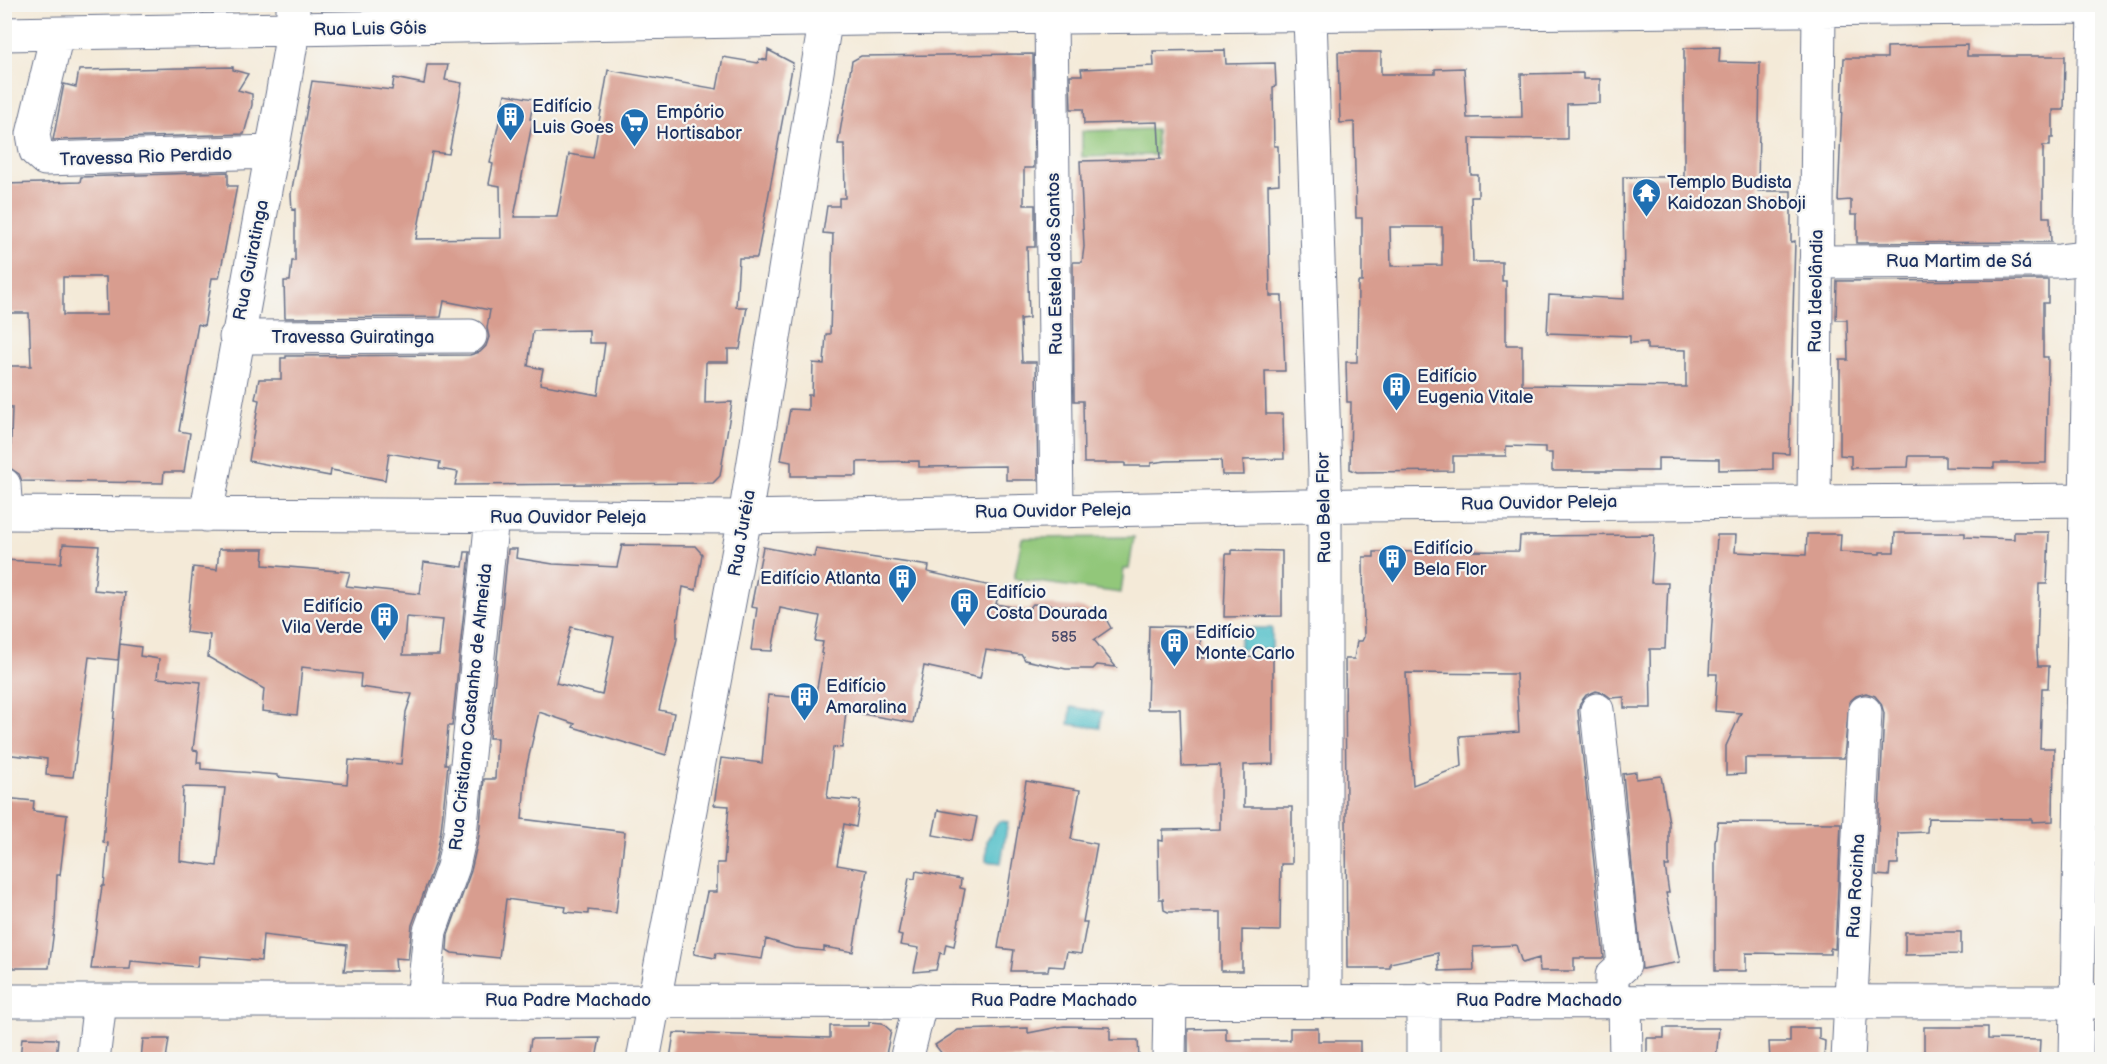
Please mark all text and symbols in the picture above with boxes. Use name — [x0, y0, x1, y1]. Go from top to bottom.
street label: Rua Luis Góis — [313, 18, 427, 40]
place label: Edifício Luis Goes — [532, 96, 614, 138]
building icon: Edifício Luis Goes — [495, 100, 527, 142]
place label: Empório Hortisabor — [656, 102, 742, 144]
supermarket icon: Empório Hortisabor — [619, 106, 651, 148]
street label: Travessa Rio Perdido — [59, 143, 233, 171]
street label: Rua Estela dos Santos — [1043, 172, 1067, 355]
place label: Templo Budista Kaidozan Shoboji — [1667, 172, 1806, 214]
temple icon: Templo Budista Kaidozan Shoboji — [1630, 176, 1662, 218]
street label: Rua Guiratinga — [229, 198, 273, 322]
street label: Rua Ideolândia — [1804, 229, 1828, 353]
street label: Rua Martim de Sá — [1886, 251, 2032, 272]
street label: Travessa Guiratinga — [272, 327, 434, 348]
place label: Edifício Eugenia Vitale — [1417, 366, 1534, 408]
building icon: Edifício Eugenia Vitale — [1380, 370, 1412, 412]
street label: Rua Bela Flor — [1313, 452, 1335, 564]
street label: Rua Juréia — [724, 488, 760, 578]
street label: Rua Ouvidor Peleja — [1460, 491, 1618, 515]
street label: Rua Ouvidor Peleja — [974, 499, 1132, 523]
street label: Rua Ouvidor Peleja — [490, 507, 646, 528]
place label: Edifício Bela Flor — [1413, 538, 1487, 580]
building icon: Edifício Bela Flor — [1376, 542, 1408, 584]
street label: Rua Cristiano Castanho de Almeida — [445, 562, 497, 852]
building icon: Edifício Atlanta — [886, 562, 918, 604]
place label: Edifício Atlanta — [760, 568, 881, 589]
place label: Edifício Costa Dourada — [986, 582, 1108, 624]
building icon: Edifício Costa Dourada — [949, 586, 981, 628]
place label: Edifício Vila Verde — [282, 596, 363, 638]
building icon: Edifício Vila Verde — [368, 600, 400, 642]
place label: Edifício Monte Carlo — [1195, 622, 1295, 664]
building icon: Edifício Monte Carlo — [1158, 626, 1190, 668]
house number: 585 — [1051, 628, 1077, 647]
place label: Edifício Amaralina — [826, 676, 907, 718]
building icon: Edifício Amaralina — [789, 680, 821, 722]
street label: Rua Rocinha — [1843, 833, 1869, 939]
street label: Rua Padre Machado — [485, 990, 651, 1011]
street label: Rua Padre Machado — [971, 990, 1137, 1011]
street label: Rua Padre Machado — [1456, 990, 1622, 1011]

